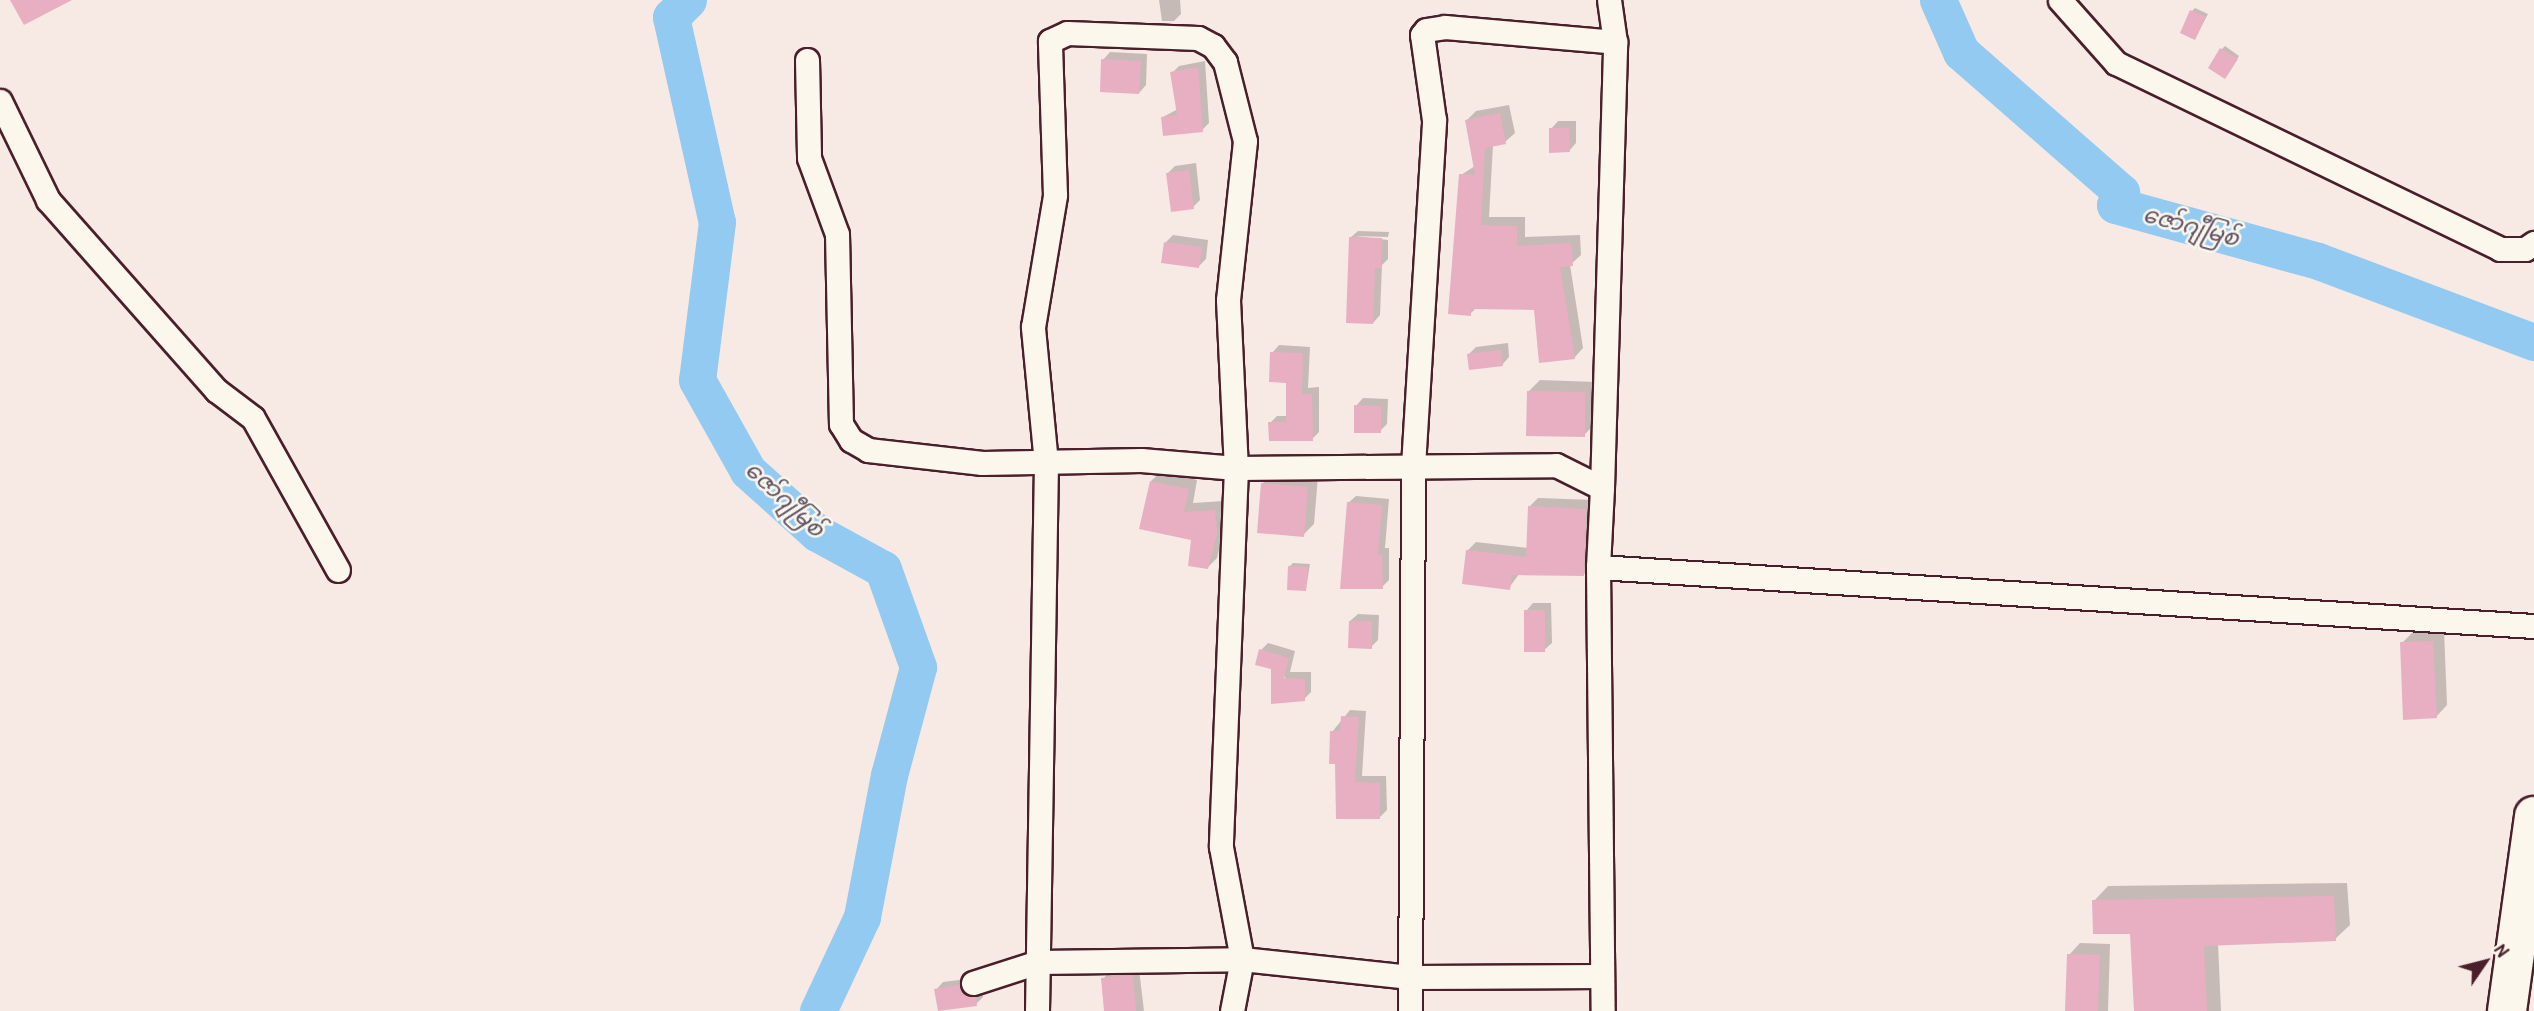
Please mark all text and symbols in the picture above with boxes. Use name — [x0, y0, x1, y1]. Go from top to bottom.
water label: ဇော်ဂျီမြစ် — [2140, 200, 2242, 252]
water label: ဇော်ဂျီမြစ် — [740, 455, 830, 543]
north arrow — [2450, 927, 2520, 997]
text: N — [2489, 938, 2516, 962]

